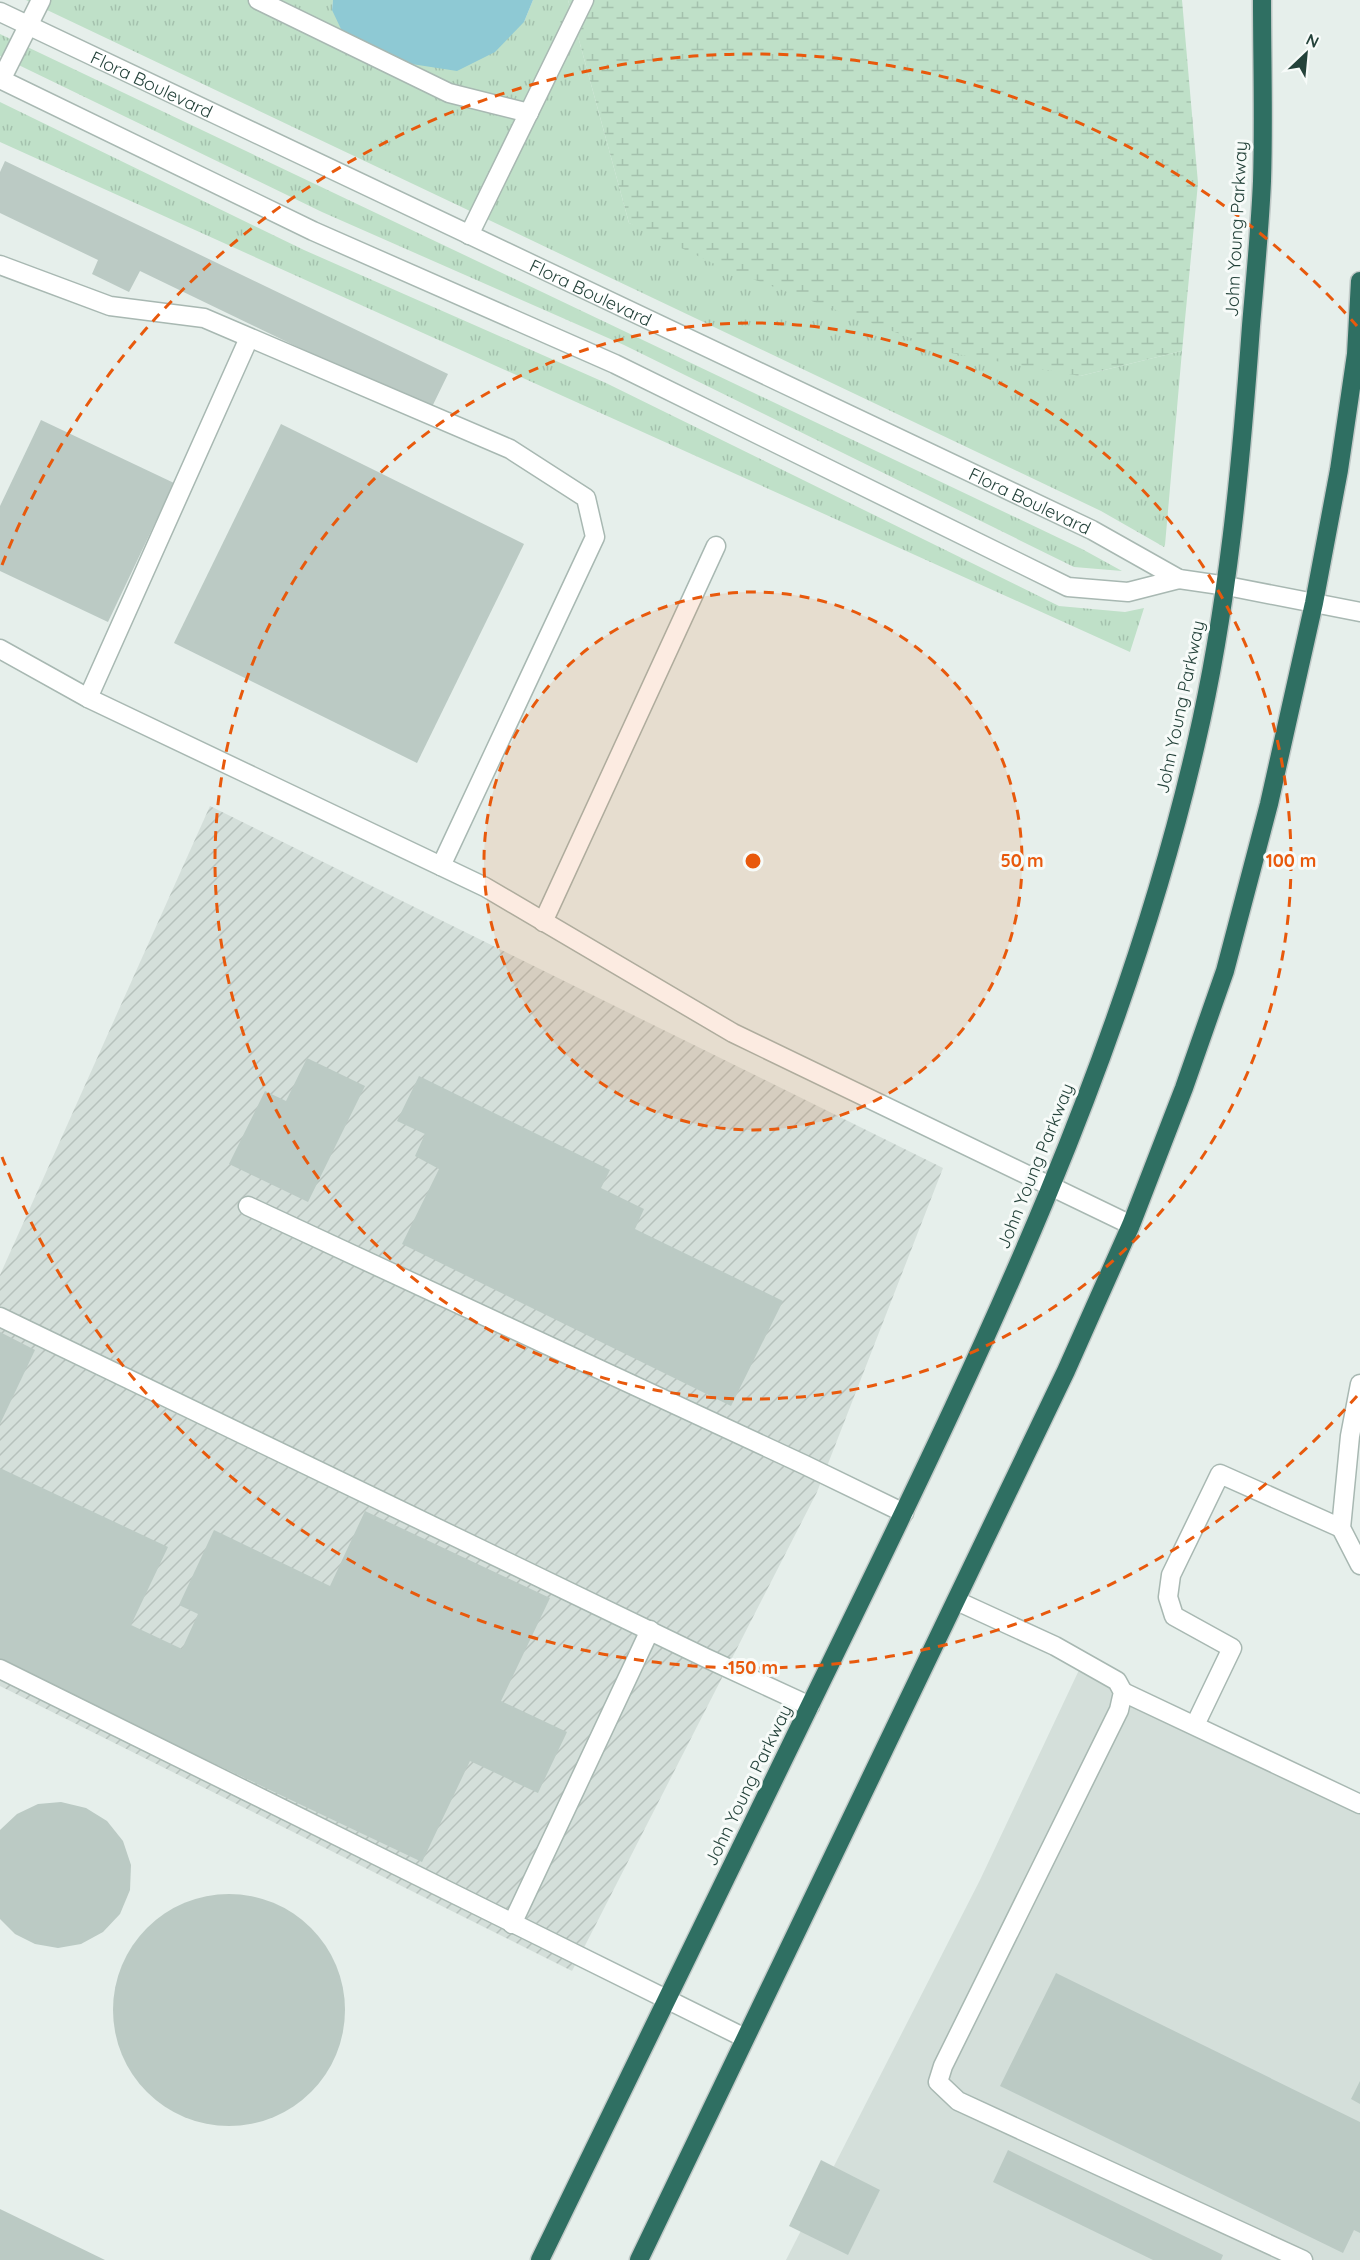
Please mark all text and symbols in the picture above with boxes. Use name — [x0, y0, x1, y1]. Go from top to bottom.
north arrow — [1276, 24, 1336, 84]
text: N — [1303, 29, 1322, 52]
street label: Flora Boulevard — [87, 45, 217, 123]
street label: John Young Parkway — [1220, 140, 1252, 318]
street label: Flora Boulevard — [526, 254, 656, 331]
street label: Flora Boulevard — [965, 462, 1095, 539]
street label: John Young Parkway — [1150, 618, 1210, 796]
text: 50 m — [1000, 849, 1044, 872]
text: 100 m — [1266, 849, 1316, 872]
centre of rings — [743, 851, 763, 871]
street label: John Young Parkway — [991, 1080, 1079, 1252]
text: 150 m — [728, 1656, 778, 1679]
street label: John Young Parkway — [699, 1701, 797, 1869]

